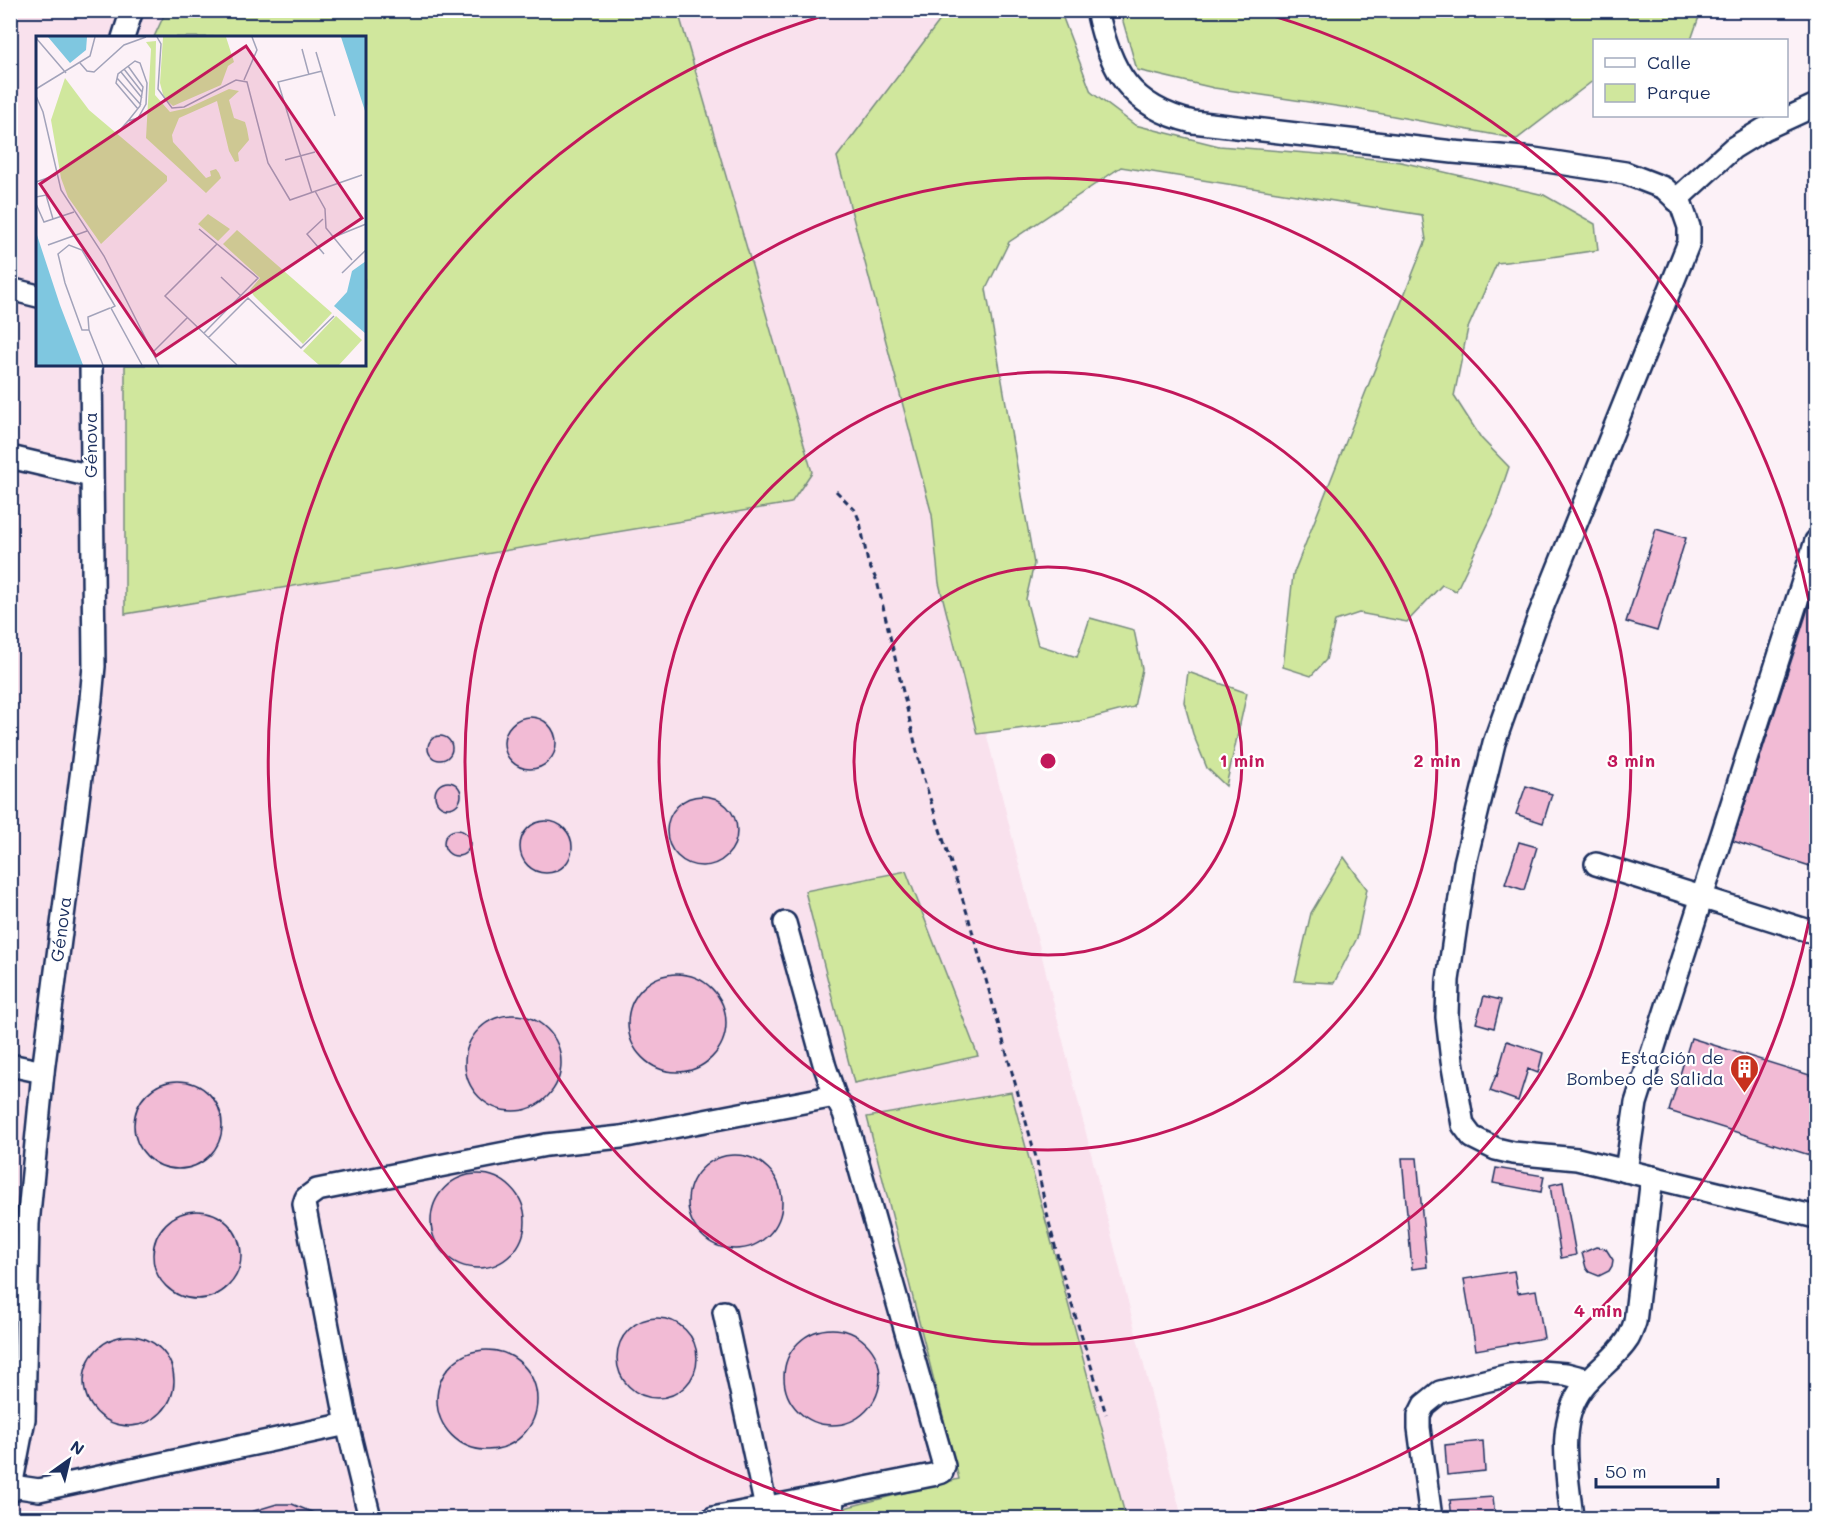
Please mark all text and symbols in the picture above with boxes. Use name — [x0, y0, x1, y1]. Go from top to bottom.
inset map — [36, 36, 366, 366]
legend — [1593, 39, 1788, 117]
text: Calle — [1647, 50, 1691, 74]
text: Parque — [1647, 80, 1711, 104]
street label: Génova — [78, 412, 102, 478]
text: 1 min — [1219, 748, 1265, 772]
text: 2 min — [1413, 748, 1461, 772]
text: 3 min — [1607, 748, 1655, 772]
centre of rings — [1038, 751, 1058, 771]
street label: Génova — [44, 895, 76, 963]
place label: Estación de Bombeo de Salida — [1566, 1045, 1724, 1090]
building icon: Estación de Bombeo de Salida — [1729, 1052, 1761, 1094]
text: 4 min — [1574, 1298, 1622, 1322]
north arrow — [39, 1430, 99, 1490]
text: N — [67, 1435, 89, 1459]
scale bar — [1596, 1451, 1718, 1489]
text: 50 m — [1605, 1459, 1647, 1483]

